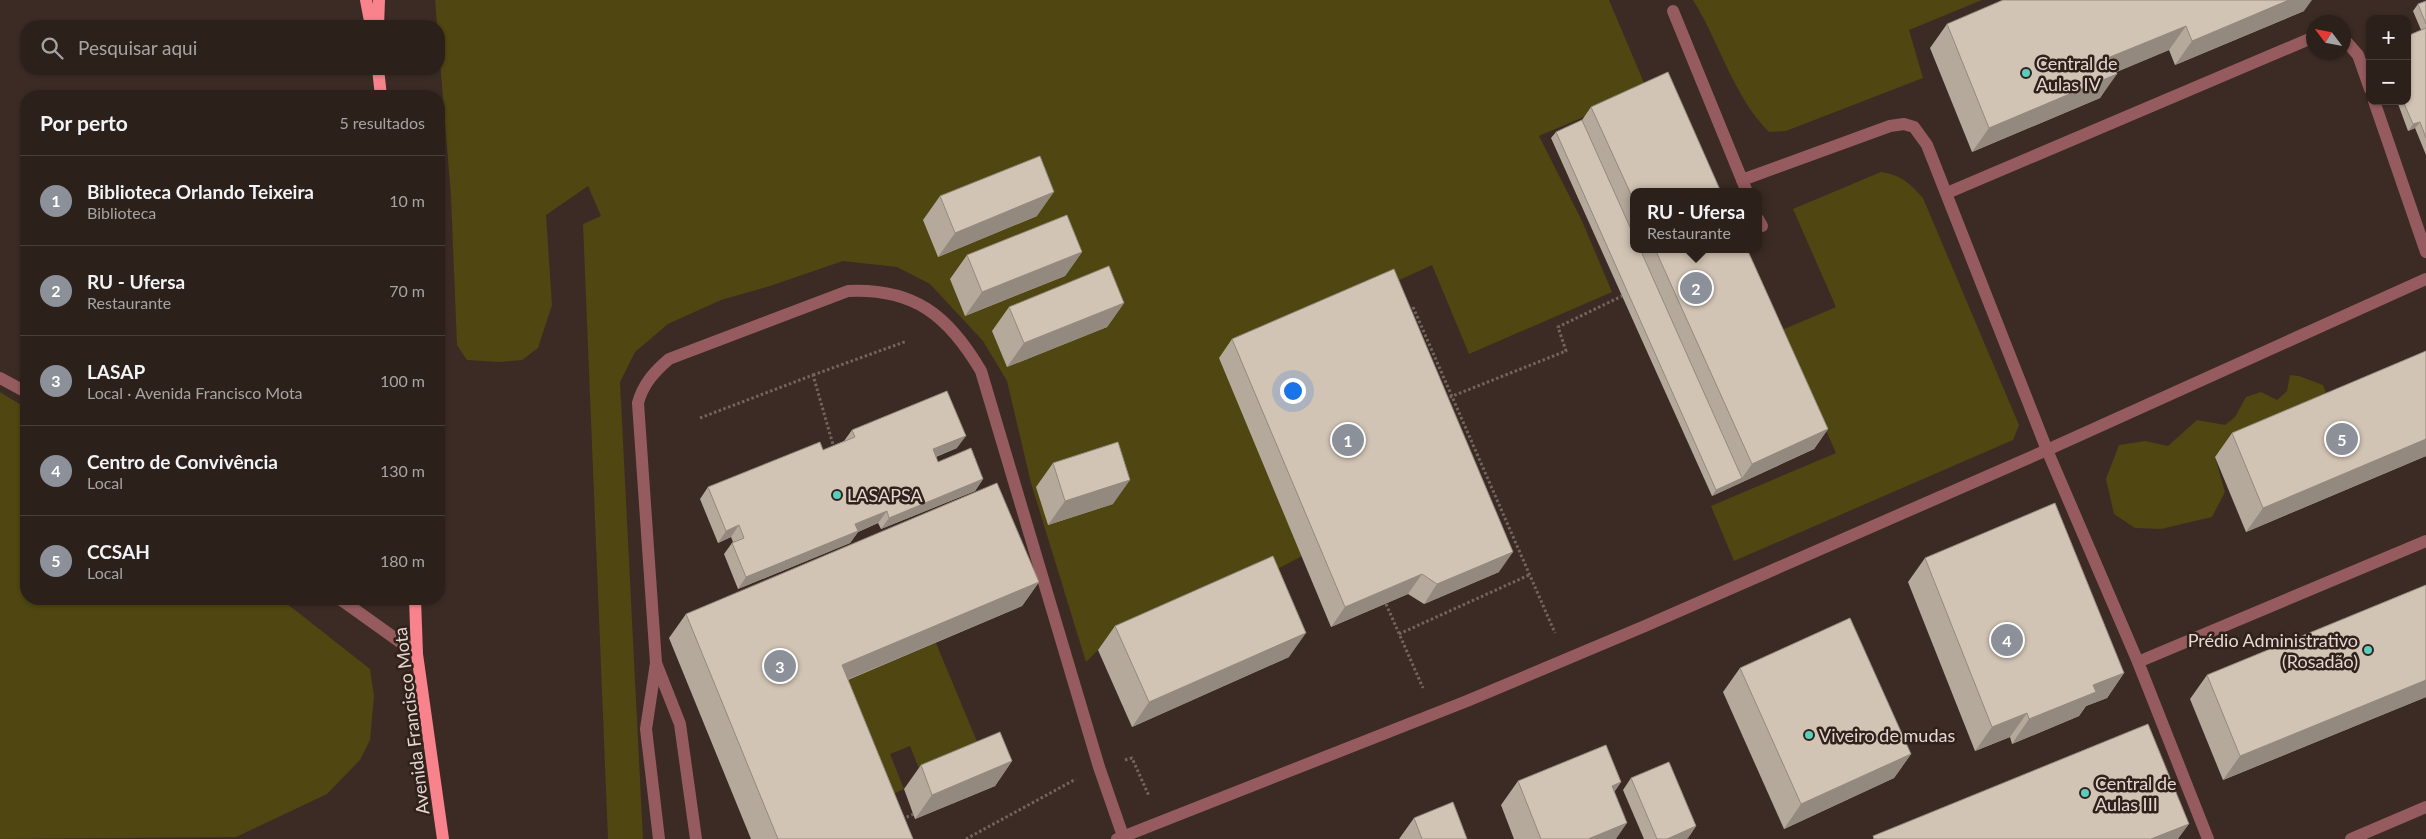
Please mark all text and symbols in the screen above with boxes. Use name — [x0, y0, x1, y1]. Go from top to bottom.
north arrow — [2306, 15, 2351, 60]
map controls — [2366, 15, 2411, 105]
button: + — [2366, 15, 2411, 60]
search box — [20, 20, 445, 75]
icon: search — [38, 34, 66, 62]
text: Pesquisar aqui — [78, 36, 197, 59]
place label: Central de Aulas IV — [2036, 52, 2118, 95]
button: − — [2366, 60, 2411, 105]
marker: Central de Aulas IV — [2020, 67, 2032, 79]
text: Por perto — [40, 110, 128, 135]
text: 5 resultados — [339, 113, 425, 132]
text: Biblioteca Orlando Teixeira — [87, 180, 314, 203]
popup — [1630, 188, 1762, 253]
text: 1 — [51, 191, 61, 210]
text: 10 m — [389, 191, 425, 210]
text: RU - Ufersa — [1647, 200, 1745, 223]
text: Biblioteca — [87, 203, 156, 222]
text: Restaurante — [1647, 223, 1731, 242]
pin: 2 — [1680, 269, 1712, 307]
text: RU - Ufersa — [87, 270, 185, 293]
text: 2 — [51, 281, 61, 300]
text: 70 m — [389, 281, 425, 300]
text: Restaurante — [87, 293, 171, 312]
text: LASAP — [87, 360, 145, 383]
text: 3 — [51, 371, 61, 390]
text: 100 m — [380, 371, 425, 390]
your location — [1280, 378, 1306, 404]
text: Local · Avenida Francisco Mota — [87, 383, 303, 402]
pin: 5 — [2326, 420, 2358, 458]
pin: 1 — [1332, 421, 1364, 459]
text: Centro de Convivência — [87, 450, 278, 473]
text: 4 — [51, 461, 61, 480]
text: 130 m — [380, 461, 425, 480]
text: Local — [87, 473, 123, 492]
place label: LASAPSA — [847, 484, 923, 506]
marker: LASAPSA — [831, 489, 843, 501]
text: CCSAH — [87, 540, 150, 563]
text: 5 — [51, 551, 61, 570]
text: 180 m — [380, 551, 425, 570]
text: Local — [87, 563, 123, 582]
pin: 4 — [1991, 621, 2023, 659]
street label: Avenida Francisco Mota — [389, 626, 433, 816]
place label: Prédio Administrativo (Rosadão) — [2188, 629, 2358, 672]
marker: Prédio Administrativo (Rosadão) — [2362, 644, 2374, 656]
pin: 3 — [764, 647, 796, 685]
place label: Viveiro de mudas — [1819, 724, 1955, 746]
marker: Viveiro de mudas — [1803, 729, 1815, 741]
place label: Central de Aulas III — [2095, 772, 2177, 815]
marker: Central de Aulas III — [2079, 787, 2091, 799]

